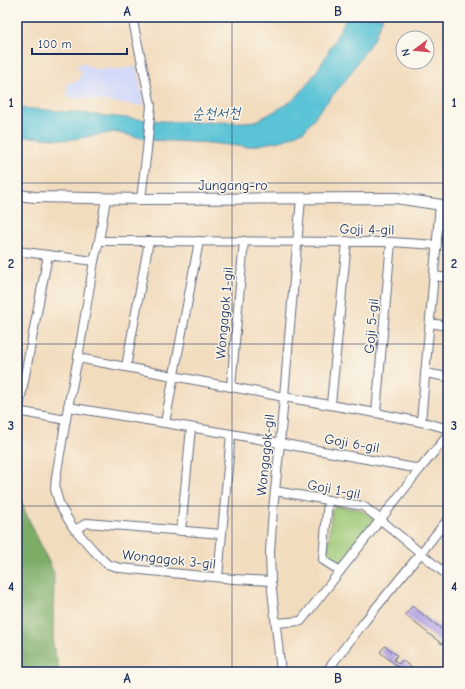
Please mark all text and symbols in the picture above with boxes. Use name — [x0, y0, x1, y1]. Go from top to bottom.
text: A — [123, 4, 131, 19]
text: B — [334, 4, 342, 19]
scale bar — [32, 30, 127, 56]
north arrow — [395, 30, 435, 70]
text: 100 m — [38, 37, 71, 51]
text: N — [399, 47, 413, 58]
text: 1 — [8, 95, 14, 110]
text: 1 — [451, 95, 457, 110]
water label: 순천서천 — [192, 104, 242, 122]
street label: Jungang-ro — [198, 177, 268, 194]
street label: Goji 4-gil — [340, 221, 394, 238]
text: 2 — [8, 256, 14, 271]
text: 2 — [451, 256, 457, 271]
street label: Wongagok 1-gil — [212, 266, 237, 360]
street label: Goji 5-gil — [361, 298, 382, 354]
street label: Wongagok-gil — [253, 413, 278, 497]
text: 3 — [8, 418, 14, 433]
text: 3 — [451, 418, 457, 433]
street label: Goji 6-gil — [323, 430, 381, 457]
street label: Goji 1-gil — [306, 476, 362, 503]
street label: Wongagok 3-gil — [121, 546, 217, 573]
text: 4 — [8, 579, 14, 594]
text: 4 — [451, 579, 457, 594]
text: A — [123, 671, 131, 686]
text: B — [334, 671, 342, 686]

